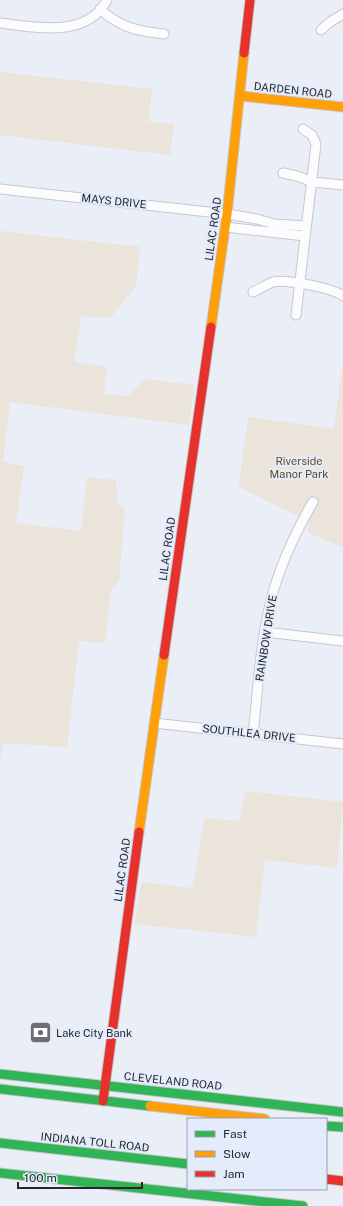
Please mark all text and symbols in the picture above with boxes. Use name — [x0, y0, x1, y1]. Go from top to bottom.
street label: DARDEN ROAD — [253, 80, 333, 100]
street label: MAYS DRIVE — [81, 192, 147, 210]
street label: LILAC ROAD — [203, 196, 223, 262]
park label: Riverside Manor Park — [270, 455, 328, 480]
street label: LILAC ROAD — [157, 516, 177, 582]
street label: RAINBOW DRIVE — [253, 594, 279, 682]
street label: SOUTHLEA DRIVE — [202, 722, 296, 744]
street label: LILAC ROAD — [112, 837, 132, 903]
bank icon: Lake City Bank — [27, 1020, 53, 1046]
place label: Lake City Bank — [56, 1027, 132, 1039]
street label: CLEVELAND ROAD — [123, 1070, 223, 1092]
legend — [187, 1118, 327, 1190]
text: Fast — [223, 1127, 248, 1141]
street label: INDIANA TOLL ROAD — [40, 1130, 150, 1154]
text: Slow — [223, 1147, 251, 1161]
scale bar — [18, 1164, 142, 1190]
text: Jam — [223, 1167, 245, 1181]
text: 100 m — [24, 1171, 57, 1185]

